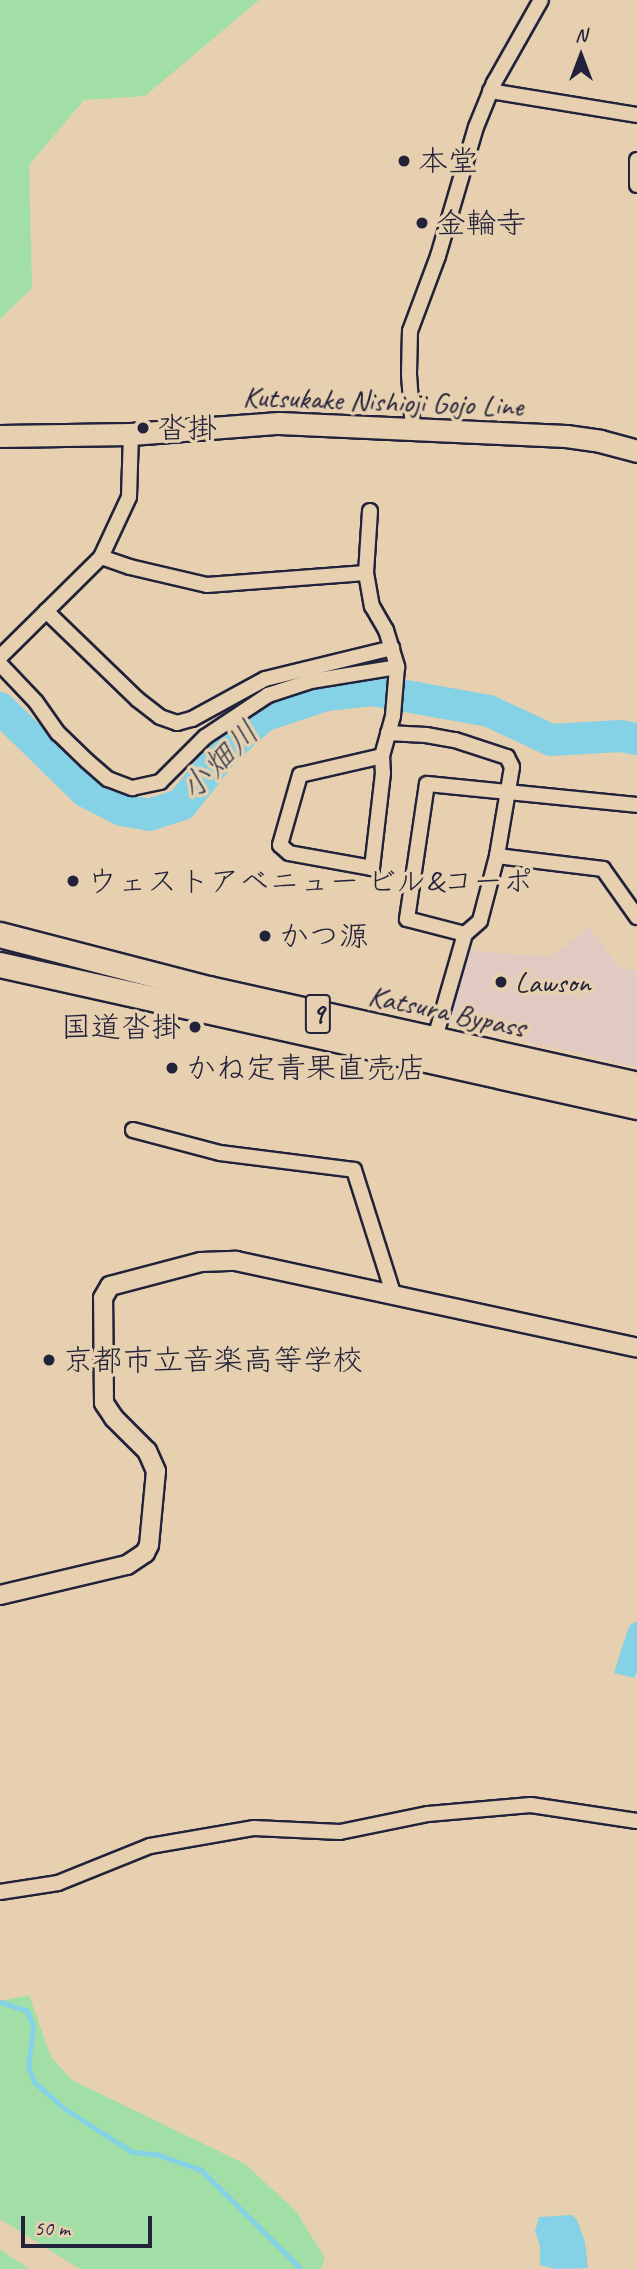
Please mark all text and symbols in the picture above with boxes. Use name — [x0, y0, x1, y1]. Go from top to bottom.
north arrow — [546, 21, 616, 91]
text: N — [575, 23, 587, 47]
place label: 本堂 — [418, 143, 478, 179]
marker: 本堂 — [396, 153, 412, 169]
place label: 金輪寺 — [436, 205, 526, 241]
marker: 金輪寺 — [414, 215, 430, 231]
street label: Kutsukake Nishioji Gojo Line — [242, 378, 524, 424]
place label: 沓掛 — [157, 410, 217, 446]
marker: 沓掛 — [135, 420, 151, 436]
water label: 小畑川 — [172, 713, 268, 809]
place label: ウェストアベニュー ビル&コーポ — [87, 863, 531, 899]
marker: ウェストアベニュー ビル&コーポ — [65, 873, 81, 889]
place label: かつ源 — [279, 918, 369, 954]
marker: かつ源 — [257, 928, 273, 944]
place label: Lawson — [515, 964, 590, 1000]
marker: Lawson — [493, 974, 509, 990]
street label: Katsura Bypass — [365, 977, 529, 1045]
road number: 9 — [304, 990, 332, 1038]
place label: 国道沓掛 — [61, 1009, 181, 1045]
marker: 国道沓掛 — [187, 1019, 203, 1035]
place label: かね定青果直売店 — [186, 1050, 426, 1086]
marker: かね定青果直売店 — [164, 1060, 180, 1076]
place label: 京都市立音楽高等学校 — [63, 1342, 363, 1378]
marker: 京都市立音楽高等学校 — [41, 1352, 57, 1368]
scale bar — [24, 2202, 156, 2246]
text: 50 m — [34, 2215, 70, 2241]

